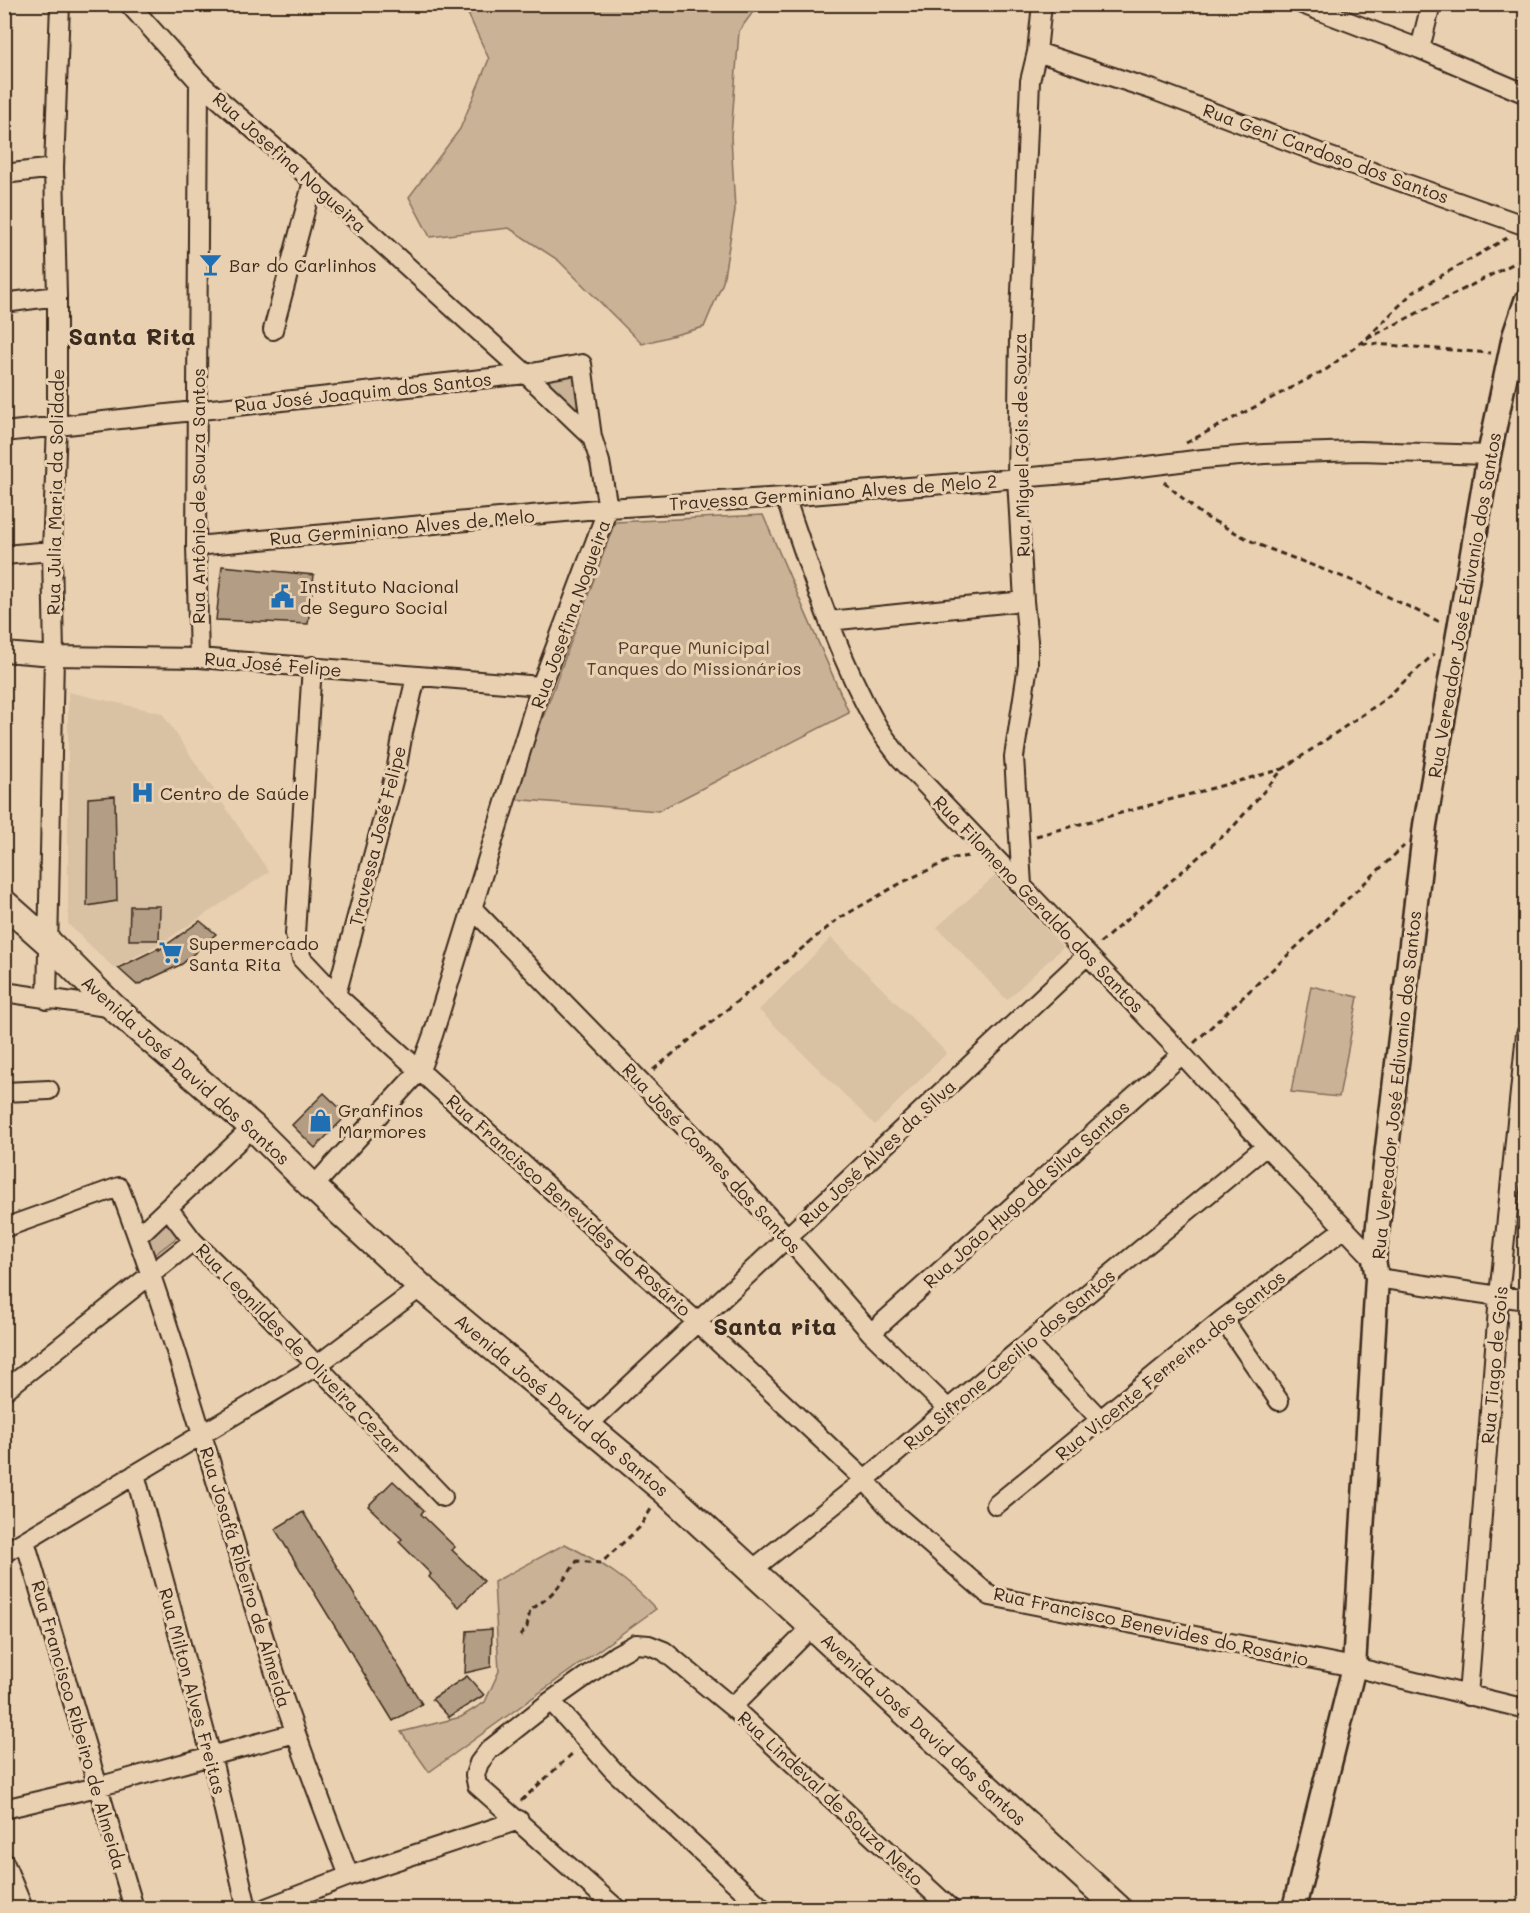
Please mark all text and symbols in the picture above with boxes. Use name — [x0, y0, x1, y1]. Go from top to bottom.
street label: Rua Josefina Nogueira — [208, 86, 372, 238]
street label: Rua Geni Cardoso dos Santos — [1200, 97, 1452, 209]
bar icon: Bar do Carlinhos — [198, 252, 224, 278]
place label: Bar do Carlinhos — [229, 253, 377, 277]
district label: Santa Rita — [68, 320, 196, 351]
street label: Rua Miguel Góis de Souza — [1007, 333, 1035, 557]
street label: Rua José Joaquim dos Santos — [233, 367, 493, 417]
street label: Rua Antônio de Souza Santos — [186, 368, 210, 624]
street label: Rua Julia Maria da Solidade — [41, 369, 69, 615]
street label: Rua Vereador José Edivanio dos Santos — [1422, 430, 1506, 780]
street label: Travessa Germiniano Alves de Melo 2 — [668, 469, 998, 515]
street label: Rua Germiniano Alves de Melo — [268, 503, 536, 551]
street label: Rua Josefina Nogueira — [525, 516, 615, 712]
place label: Instituto Nacional de Seguro Social — [300, 574, 459, 619]
public building icon: Instituto Nacional de Seguro Social — [269, 583, 295, 609]
park label: Parque Municipal Tanques do Missionários — [587, 635, 801, 680]
street label: Rua José Felipe — [203, 646, 343, 682]
street label: Travessa José Felipe — [343, 743, 411, 929]
hospital icon: Centro de Saúde — [129, 780, 155, 806]
place label: Centro de Saúde — [160, 781, 309, 805]
street label: Rua Filomeno Geraldo dos Santos — [928, 790, 1150, 1018]
street label: Rua Vereador José Edivanio dos Santos — [1366, 909, 1426, 1261]
place label: Supermercado Santa Rita — [189, 931, 319, 976]
supermarket icon: Supermercado Santa Rita — [158, 940, 184, 966]
street label: Avenida José David dos Santos — [77, 970, 295, 1170]
street label: Rua José Cosmes dos Santos — [617, 1058, 807, 1258]
street label: Rua José Alves da Silva — [793, 1074, 961, 1232]
street label: Rua Francisco Benevides do Rosário — [442, 1089, 697, 1322]
street label: Rua João Hugo da Silva Santos — [918, 1095, 1134, 1293]
place label: Granfinos Marmores — [338, 1098, 427, 1143]
shop icon: Granfinos Marmores — [307, 1107, 333, 1133]
street label: Rua Leonildes de Oliveira Cezar — [191, 1238, 407, 1460]
street label: Rua Sifrone Cecilio dos Santos — [898, 1263, 1120, 1455]
street label: Rua Vicente Ferreira dos Santos — [1050, 1265, 1290, 1465]
street label: Rua Tiago de Gois — [1475, 1285, 1513, 1445]
street label: Avenida José David dos Santos — [450, 1308, 674, 1502]
district label: Santa rita — [713, 1310, 837, 1341]
street label: Rua Josafá Ribeiro de Almeida — [195, 1444, 297, 1710]
street label: Rua Francisco Ribeiro de Almeida — [26, 1577, 132, 1873]
street label: Rua Francisco Benevides do Rosário — [991, 1581, 1311, 1671]
street label: Rua Milton Alves Freitas — [154, 1585, 232, 1797]
street label: Avenida José David dos Santos — [816, 1627, 1032, 1831]
street label: Rua Lindeval de Souza Neto — [733, 1705, 929, 1891]

